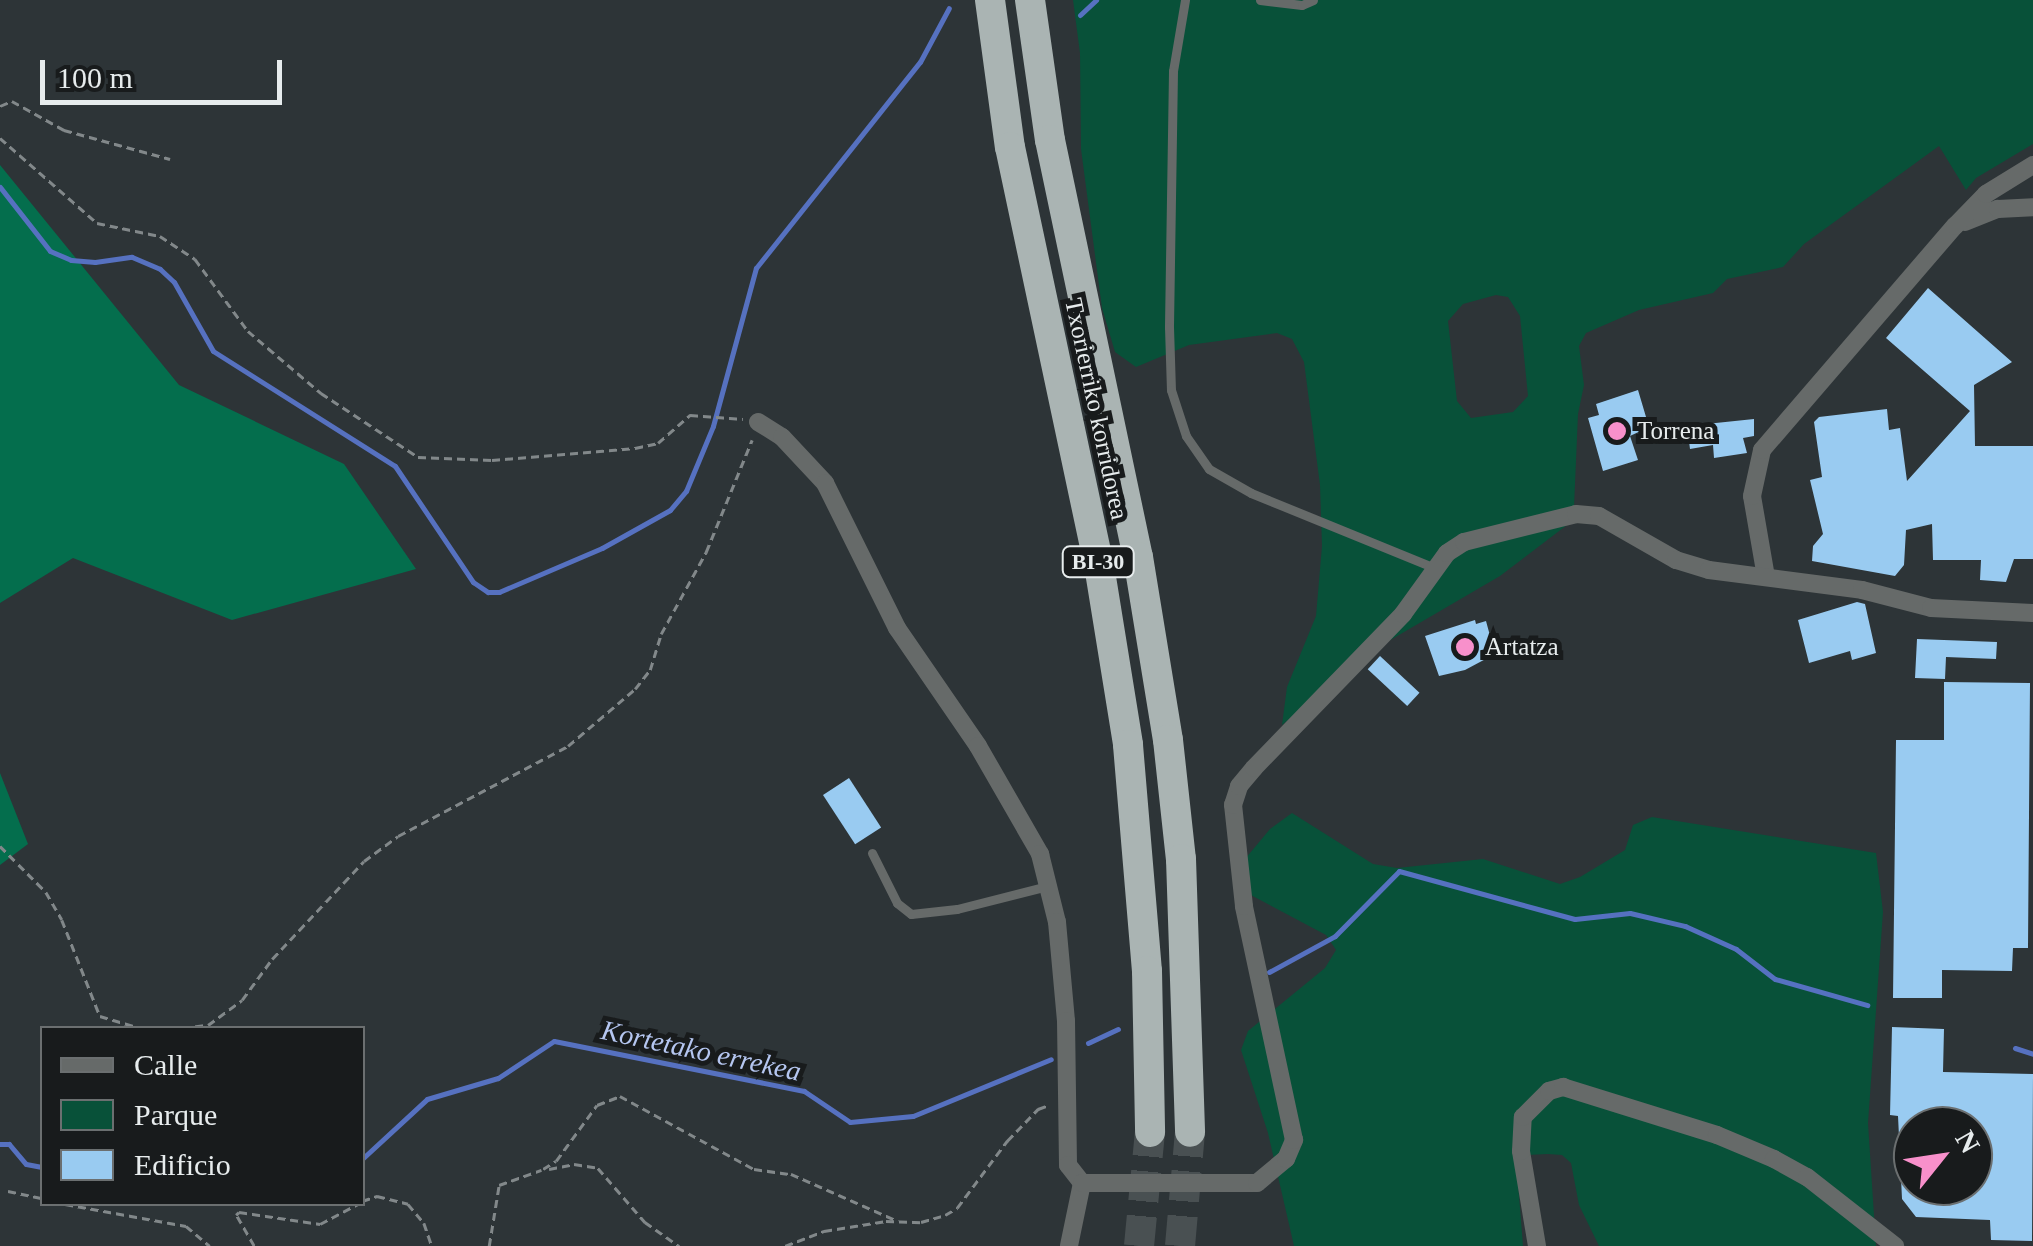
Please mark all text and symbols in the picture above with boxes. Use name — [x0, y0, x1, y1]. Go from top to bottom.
scale bar — [45, 40, 288, 102]
text: 100 m — [57, 61, 133, 94]
street label: Txorierriko korridorea — [1058, 296, 1134, 522]
place label: Torrena — [1637, 416, 1714, 446]
marker: Torrena — [1606, 420, 1628, 442]
road number: BI-30 — [1060, 545, 1136, 579]
place label: Artatza — [1485, 632, 1559, 662]
marker: Artatza — [1454, 636, 1476, 658]
water label: Kortetako errekea — [598, 1013, 804, 1089]
legend — [40, 1026, 365, 1206]
text: Calle — [134, 1048, 197, 1081]
text: Parque — [134, 1098, 217, 1131]
north arrow — [1893, 1106, 1993, 1206]
text: N — [1949, 1125, 1986, 1158]
text: Edificio — [134, 1148, 231, 1181]

